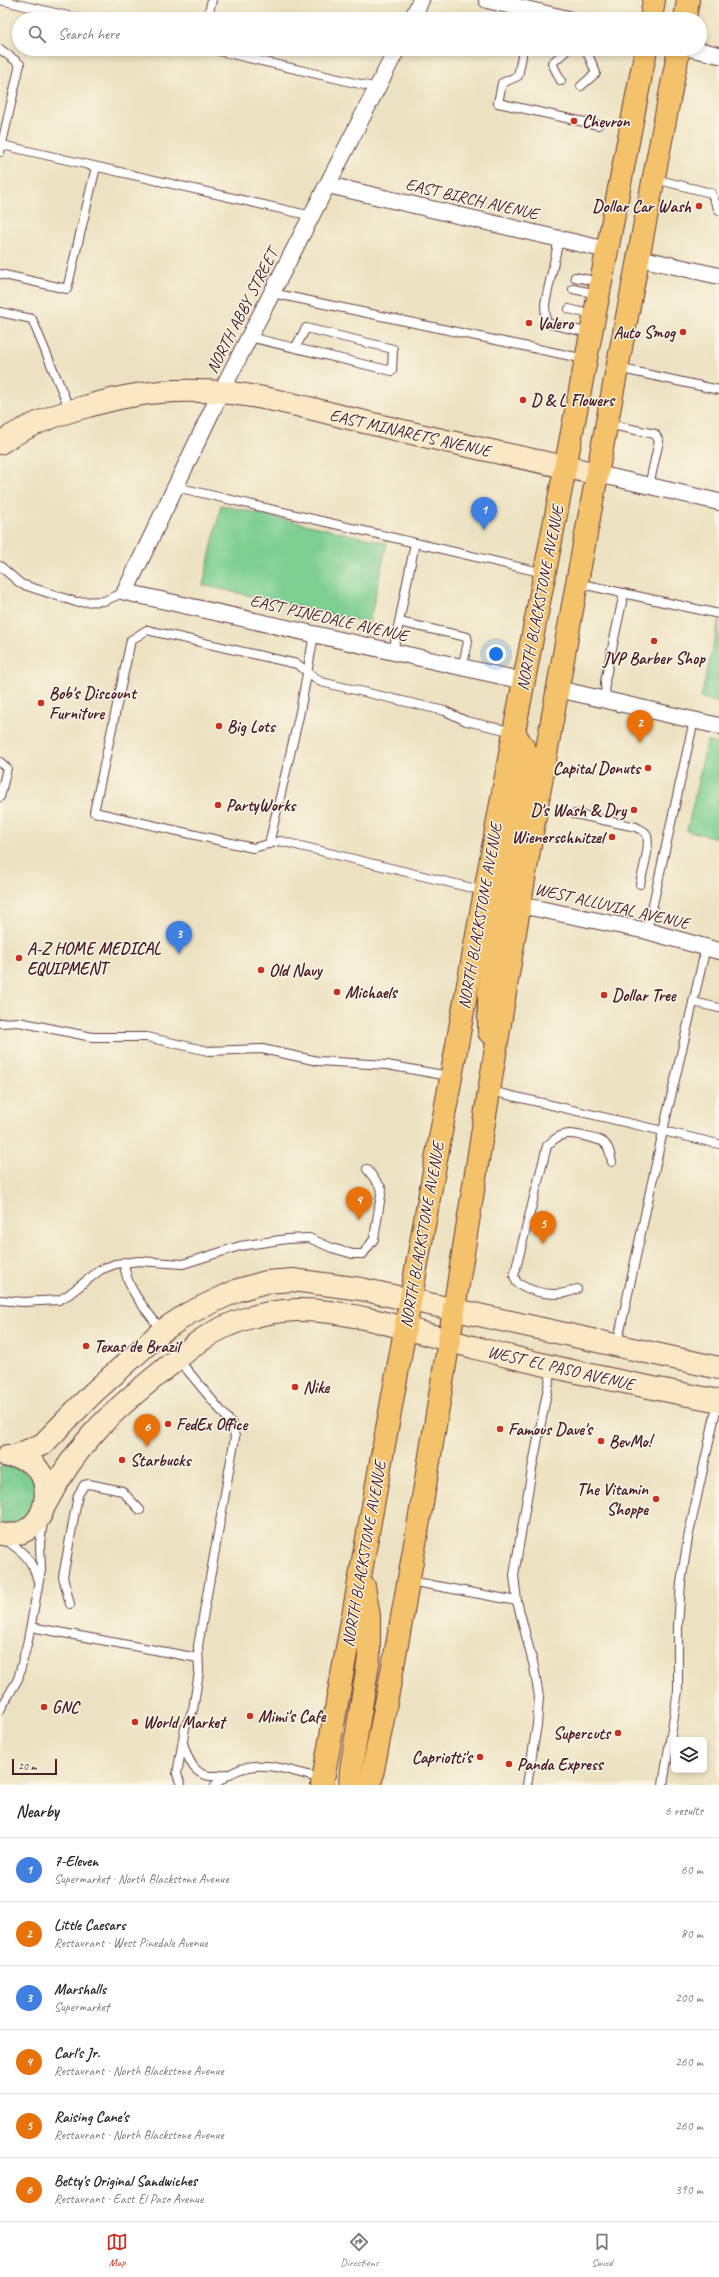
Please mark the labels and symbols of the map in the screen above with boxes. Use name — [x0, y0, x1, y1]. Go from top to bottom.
place label: Chevron — [582, 111, 631, 132]
marker: Chevron — [569, 116, 579, 126]
street label: EAST BIRCH AVENUE — [404, 174, 542, 225]
place label: Dollar Car Wash — [592, 196, 692, 217]
marker: Dollar Car Wash — [694, 201, 704, 211]
street label: NORTH ABBY STREET — [202, 242, 284, 377]
place label: Valero — [537, 313, 575, 334]
marker: Valero — [524, 318, 534, 328]
place label: Auto Smog — [613, 322, 677, 343]
marker: Auto Smog — [678, 327, 688, 337]
place label: D & L Flowers — [531, 390, 616, 411]
marker: D & L Flowers — [518, 395, 528, 405]
street label: EAST MINARETS AVENUE — [328, 404, 495, 462]
pin: 1 — [471, 497, 497, 530]
street label: NORTH BLACKSTONE AVENUE — [512, 502, 569, 692]
street label: EAST PINEDALE AVENUE — [248, 590, 412, 647]
marker: JVP Barber Shop — [649, 636, 659, 646]
your location — [486, 644, 506, 664]
place label: JVP Barber Shop — [602, 648, 706, 669]
place label: Bob's Discount Furniture — [49, 683, 138, 724]
marker: Bob's Discount Furniture — [36, 698, 46, 708]
pin: 2 — [627, 710, 653, 743]
place label: Big Lots — [227, 716, 277, 737]
marker: Big Lots — [214, 721, 224, 731]
place label: Capital Donuts — [553, 758, 642, 779]
marker: Capital Donuts — [643, 763, 653, 773]
place label: PartyWorks — [226, 795, 297, 816]
marker: PartyWorks — [213, 800, 223, 810]
place label: D's Wash & Dry — [530, 800, 627, 821]
marker: D's Wash & Dry — [629, 805, 639, 815]
street label: NORTH BLACKSTONE AVENUE — [453, 819, 507, 1011]
place label: Wienerschnitzel — [512, 827, 607, 848]
marker: Wienerschnitzel — [607, 832, 617, 842]
street label: WEST ALLUVIAL AVENUE — [533, 878, 694, 935]
pin: 3 — [166, 921, 192, 954]
place label: A-Z HOME MEDICAL EQUIPMENT — [27, 938, 161, 979]
marker: A-Z HOME MEDICAL EQUIPMENT — [14, 953, 24, 963]
place label: Old Navy — [269, 960, 324, 981]
marker: Old Navy — [256, 965, 266, 975]
place label: Michaels — [345, 982, 399, 1003]
place label: Dollar Tree — [612, 985, 678, 1006]
marker: Michaels — [332, 987, 342, 997]
marker: Dollar Tree — [599, 990, 609, 1000]
street label: NORTH BLACKSTONE AVENUE — [395, 1138, 449, 1330]
pin: 4 — [346, 1187, 372, 1220]
pin: 5 — [530, 1211, 556, 1244]
place label: Texas de Brazil — [94, 1336, 183, 1357]
marker: Texas de Brazil — [81, 1341, 91, 1351]
street label: WEST EL PASO AVENUE — [486, 1341, 639, 1396]
place label: Nike — [303, 1377, 331, 1398]
marker: Nike — [290, 1382, 300, 1392]
pin: 6 — [134, 1414, 160, 1447]
place label: FedEx Office — [176, 1414, 249, 1435]
marker: FedEx Office — [163, 1419, 173, 1429]
place label: Famous Dave's — [508, 1419, 594, 1440]
marker: Famous Dave's — [495, 1424, 505, 1434]
place label: BevMo! — [609, 1431, 655, 1452]
marker: BevMo! — [596, 1436, 606, 1446]
place label: Starbucks — [130, 1450, 192, 1471]
marker: Starbucks — [117, 1455, 127, 1465]
street label: NORTH BLACKSTONE AVENUE — [337, 1457, 391, 1649]
place label: The Vitamin Shoppe — [577, 1479, 649, 1520]
marker: The Vitamin Shoppe — [651, 1494, 661, 1504]
place label: GNC — [52, 1697, 81, 1718]
marker: GNC — [39, 1702, 49, 1712]
place label: Mimi's Cafe — [258, 1706, 327, 1727]
marker: Mimi's Cafe — [245, 1711, 255, 1721]
place label: World Market — [143, 1712, 227, 1733]
marker: World Market — [130, 1717, 140, 1727]
place label: Supercuts — [553, 1723, 612, 1744]
marker: Supercuts — [613, 1728, 623, 1738]
place label: Capriotti's — [412, 1747, 474, 1768]
marker: Capriotti's — [475, 1752, 485, 1762]
place label: Panda Express — [517, 1754, 605, 1775]
scale bar — [12, 1757, 57, 1776]
marker: Panda Express — [504, 1759, 514, 1769]

